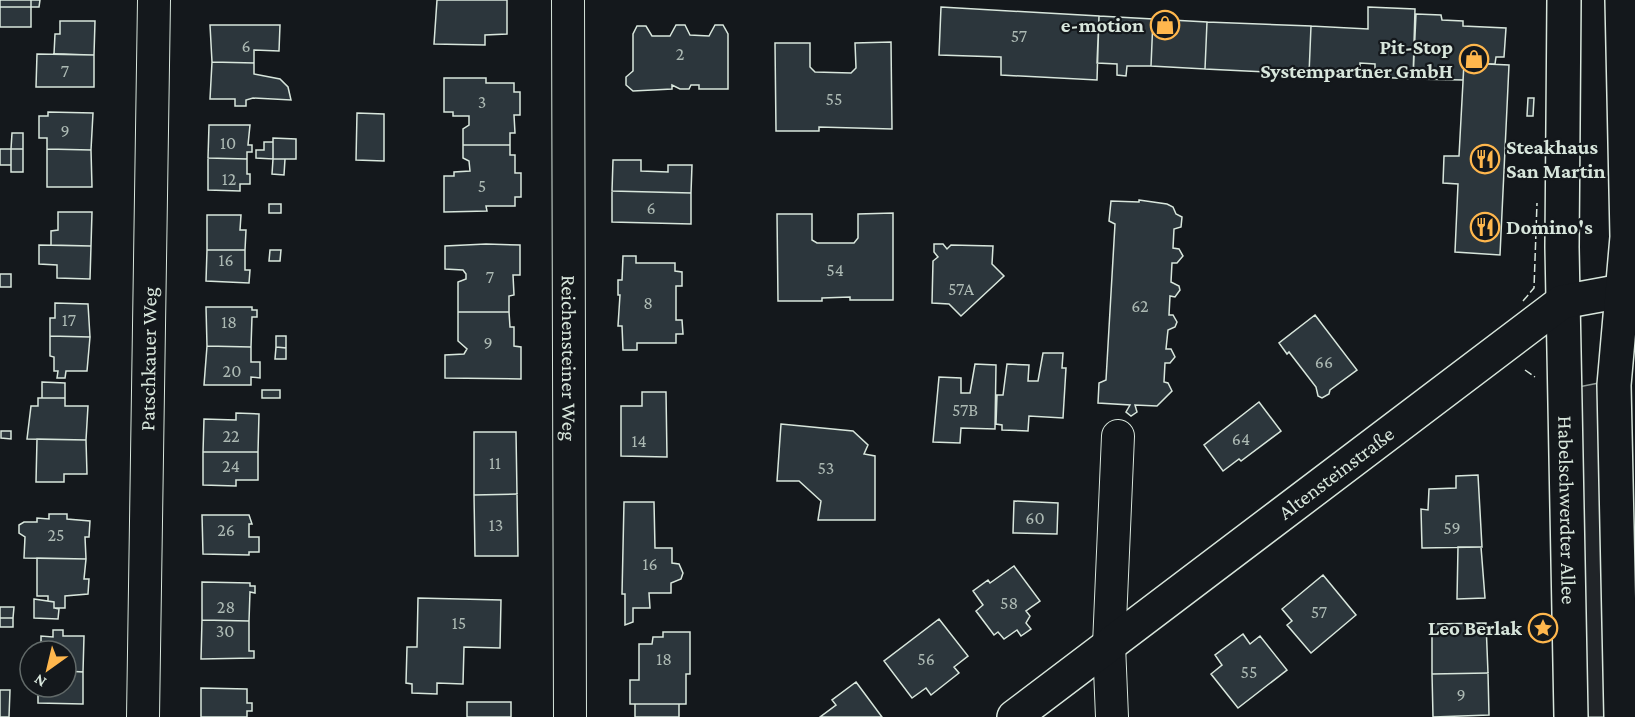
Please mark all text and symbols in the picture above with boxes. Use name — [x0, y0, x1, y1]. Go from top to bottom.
shop icon: e-motion — [1149, 9, 1181, 41]
place label: e-motion — [1061, 13, 1144, 37]
house number: 57 — [1011, 26, 1027, 46]
place label: Pit-Stop Systempartner GmbH — [1260, 35, 1453, 83]
house number: 6 — [241, 36, 251, 56]
shop icon: Pit-Stop Systempartner GmbH — [1458, 43, 1490, 75]
house number: 2 — [676, 44, 684, 64]
house number: 7 — [61, 61, 69, 81]
house number: 55 — [826, 89, 842, 109]
house number: 3 — [478, 92, 486, 112]
house number: 9 — [60, 121, 70, 141]
house number: 10 — [220, 133, 236, 153]
place label: Steakhaus San Martin — [1506, 135, 1605, 183]
restaurant icon: Steakhaus San Martin — [1469, 143, 1501, 175]
house number: 12 — [222, 169, 236, 189]
house number: 5 — [478, 176, 486, 196]
house number: 6 — [646, 198, 656, 218]
restaurant icon: Domino's — [1469, 211, 1501, 243]
place label: Domino's — [1506, 215, 1593, 239]
house number: 16 — [218, 250, 234, 270]
house number: 54 — [826, 260, 844, 280]
house number: 7 — [486, 267, 494, 287]
street label: Reichensteiner Weg — [557, 275, 581, 441]
house number: 57A — [948, 279, 975, 299]
street label: Patschkauer Weg — [135, 287, 162, 431]
house number: 8 — [643, 293, 653, 313]
house number: 62 — [1131, 296, 1149, 316]
house number: 17 — [62, 310, 76, 330]
house number: 18 — [221, 312, 237, 332]
house number: 9 — [483, 333, 493, 353]
house number: 66 — [1315, 352, 1333, 372]
house number: 20 — [223, 361, 241, 381]
house number: 57B — [952, 400, 978, 420]
street label: Habelschwerdter Allee — [1553, 415, 1581, 605]
street label: Altensteinstraße — [1273, 422, 1399, 525]
house number: 22 — [222, 426, 240, 446]
house number: 64 — [1232, 429, 1250, 449]
house number: 14 — [631, 431, 647, 451]
house number: 11 — [489, 453, 501, 473]
house number: 24 — [222, 456, 240, 476]
house number: 53 — [818, 458, 834, 478]
house number: 60 — [1025, 508, 1045, 528]
house number: 13 — [489, 515, 503, 535]
house number: 59 — [1443, 518, 1461, 538]
house number: 26 — [217, 520, 235, 540]
house number: 25 — [47, 525, 65, 545]
house number: 16 — [642, 554, 658, 574]
house number: 58 — [1000, 593, 1018, 613]
house number: 28 — [217, 597, 235, 617]
house number: 57 — [1311, 602, 1327, 622]
place icon: Leo Berlak — [1527, 612, 1559, 644]
house number: 15 — [452, 613, 466, 633]
place label: Leo Berlak — [1428, 616, 1523, 640]
house number: 30 — [216, 621, 234, 641]
north arrow — [18, 639, 78, 699]
house number: 18 — [656, 649, 672, 669]
house number: 56 — [917, 649, 935, 669]
house number: 55 — [1241, 662, 1257, 682]
text: N — [31, 671, 49, 691]
house number: 9 — [1456, 685, 1466, 705]

